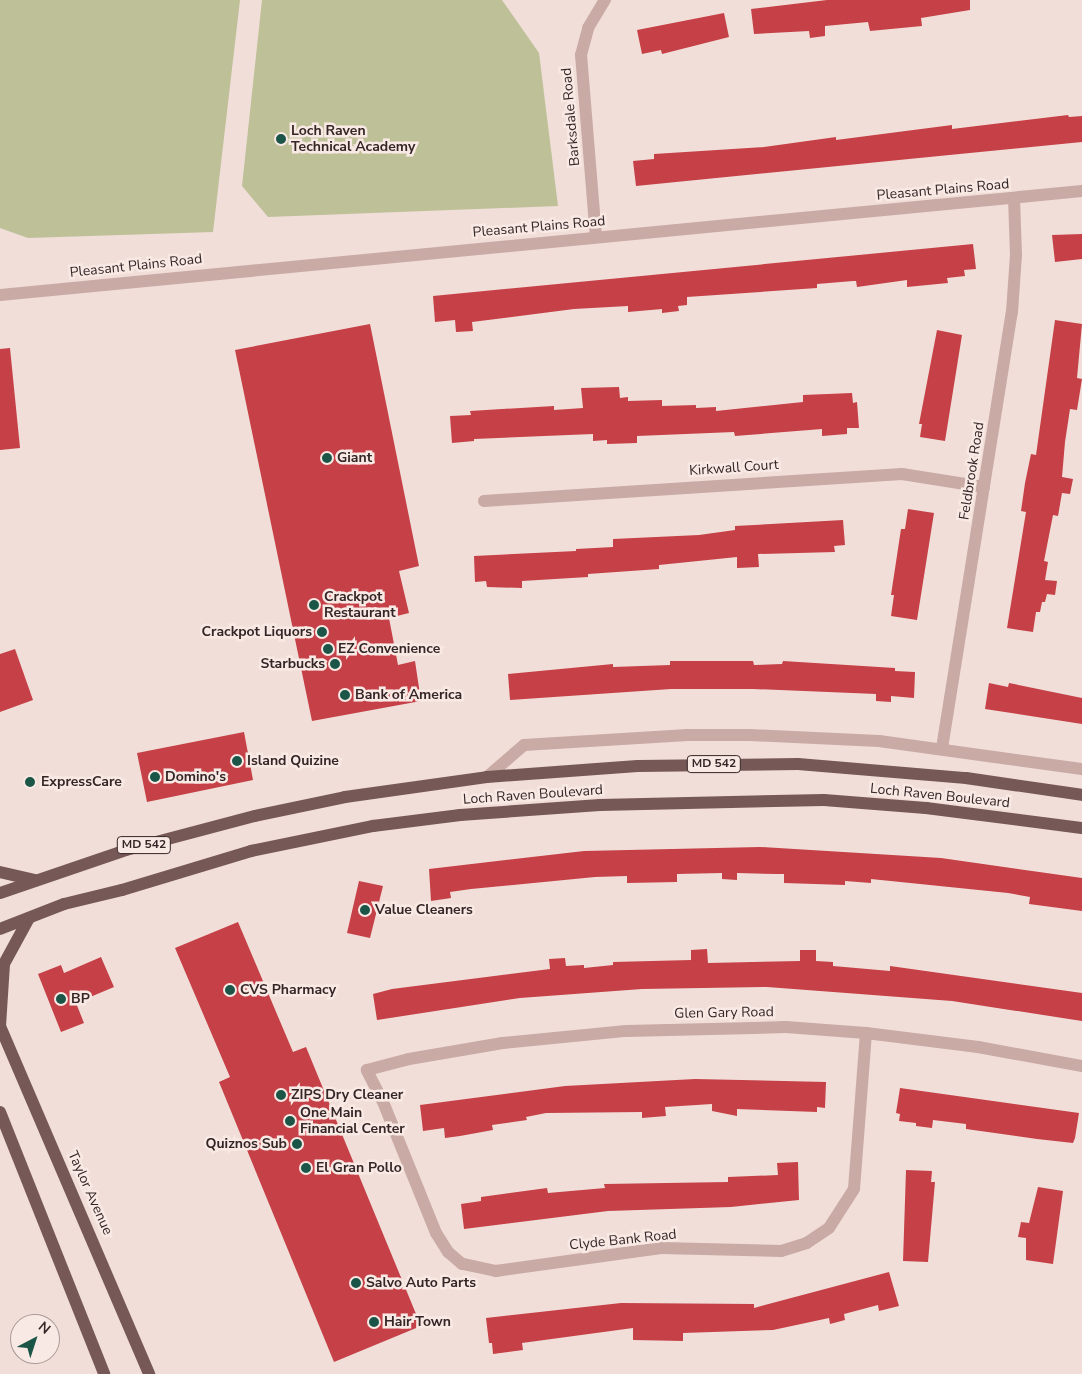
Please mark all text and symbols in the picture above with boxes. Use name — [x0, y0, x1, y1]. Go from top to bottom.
street label: Barksdale Road — [558, 67, 584, 167]
place label: Loch Raven Technical Academy — [291, 123, 415, 156]
marker: Loch Raven Technical Academy — [275, 133, 287, 145]
street label: Pleasant Plains Road — [876, 176, 1010, 204]
street label: Pleasant Plains Road — [472, 213, 606, 241]
street label: Pleasant Plains Road — [69, 251, 203, 281]
street label: Feldbrook Road — [956, 421, 988, 521]
place label: Giant — [337, 450, 372, 466]
marker: Giant — [321, 452, 333, 464]
street label: Kirkwall Court — [689, 456, 779, 480]
place label: Crackpot Restaurant — [324, 589, 396, 622]
marker: Crackpot Restaurant — [308, 599, 320, 611]
place label: Crackpot Liquors — [201, 624, 312, 640]
marker: Crackpot Liquors — [316, 626, 328, 638]
place label: EZ Convenience — [338, 641, 440, 657]
marker: EZ Convenience — [322, 643, 334, 655]
place label: Starbucks — [260, 656, 325, 672]
marker: Starbucks — [329, 658, 341, 670]
place label: Bank of America — [355, 687, 462, 703]
marker: Bank of America — [339, 689, 351, 701]
place label: Island Quizine — [247, 753, 339, 769]
road number: MD 542 — [686, 754, 742, 774]
marker: Island Quizine — [231, 755, 243, 767]
place label: Domino's — [165, 769, 226, 785]
marker: Domino's — [149, 771, 161, 783]
place label: ExpressCare — [41, 774, 122, 790]
marker: ExpressCare — [23, 775, 37, 789]
street label: Loch Raven Boulevard — [869, 780, 1011, 812]
street label: Loch Raven Boulevard — [462, 782, 604, 808]
road number: MD 542 — [116, 836, 172, 854]
place label: Value Cleaners — [375, 902, 473, 918]
marker: Value Cleaners — [359, 904, 371, 916]
place label: CVS Pharmacy — [240, 982, 336, 998]
marker: CVS Pharmacy — [224, 984, 236, 996]
place label: BP — [71, 991, 90, 1007]
marker: BP — [55, 993, 67, 1005]
street label: Glen Gary Road — [674, 1004, 774, 1022]
place label: ZIPS Dry Cleaner — [291, 1087, 403, 1103]
marker: ZIPS Dry Cleaner — [275, 1089, 287, 1101]
place label: One Main Financial Center — [300, 1105, 405, 1138]
marker: One Main Financial Center — [284, 1115, 296, 1127]
place label: Quiznos Sub — [205, 1136, 287, 1152]
marker: Quiznos Sub — [291, 1138, 303, 1150]
street label: Taylor Avenue — [64, 1148, 116, 1238]
place label: El Gran Pollo — [316, 1160, 402, 1176]
marker: El Gran Pollo — [300, 1162, 312, 1174]
street label: Clyde Bank Road — [569, 1226, 677, 1254]
place label: Salvo Auto Parts — [366, 1275, 476, 1291]
marker: Salvo Auto Parts — [350, 1277, 362, 1289]
north arrow — [10, 1314, 60, 1364]
place label: Hair Town — [384, 1314, 451, 1330]
marker: Hair Town — [368, 1316, 380, 1328]
text: N — [34, 1317, 54, 1339]

